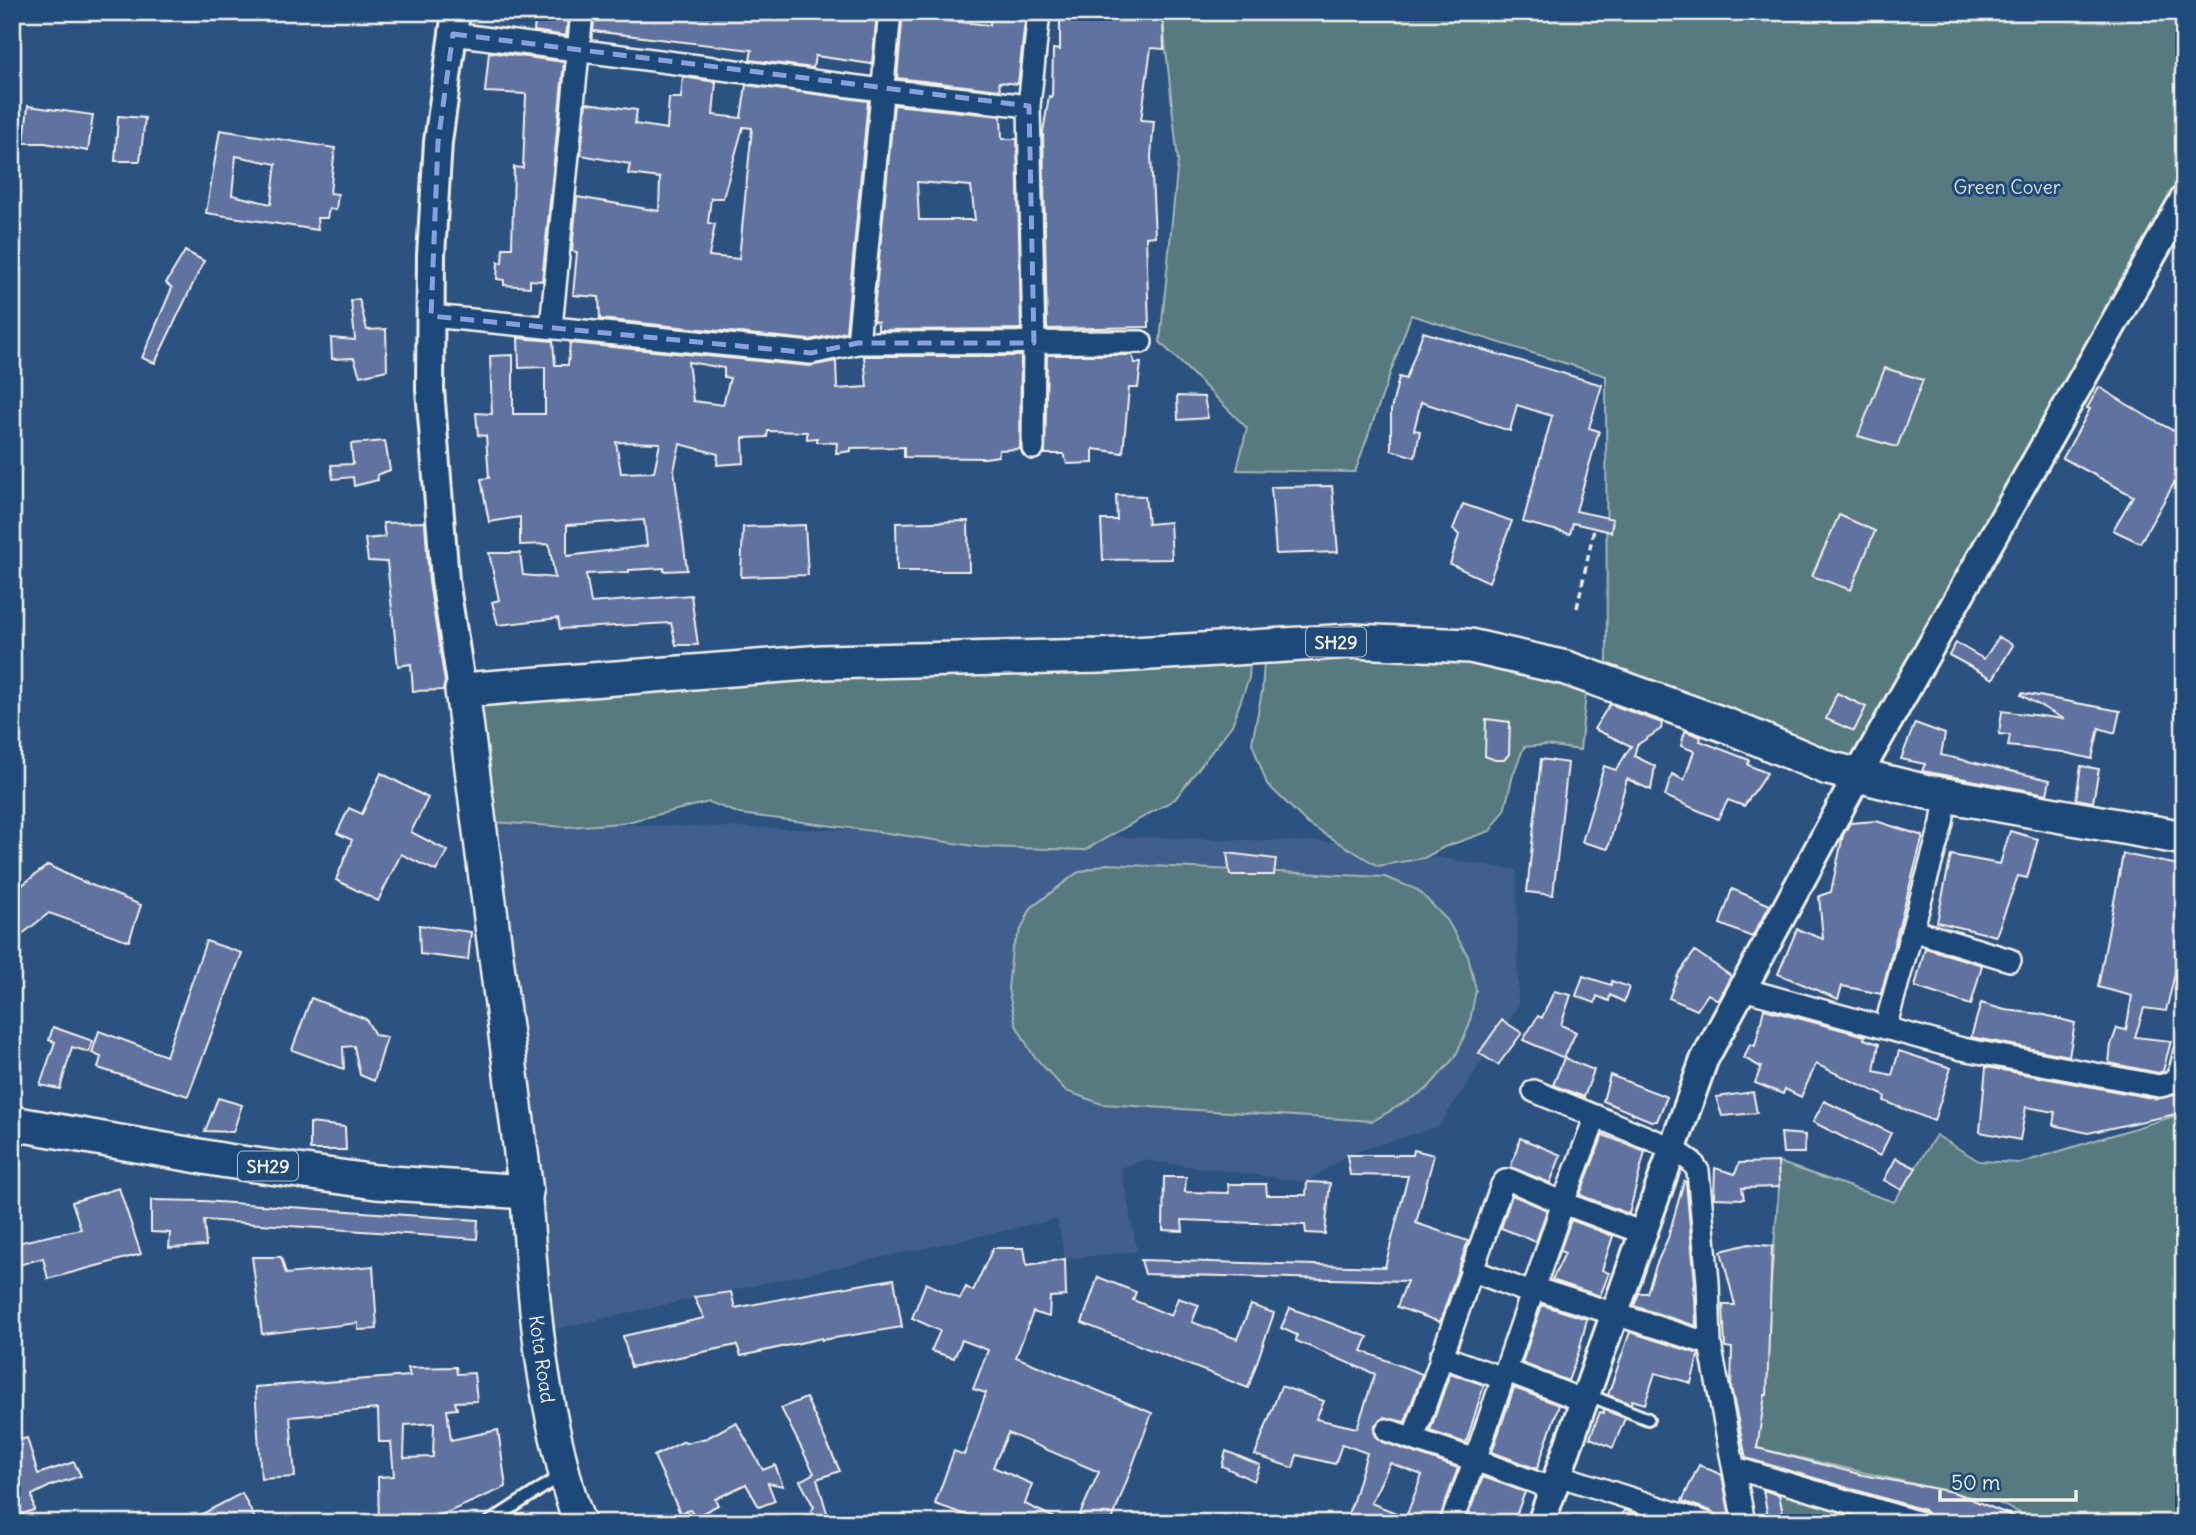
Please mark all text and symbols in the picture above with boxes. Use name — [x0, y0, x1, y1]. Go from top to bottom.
park label: Green Cover — [1953, 175, 2061, 199]
road number: SH29 — [1306, 628, 1366, 656]
road number: SH29 — [238, 1152, 298, 1181]
street label: Kota Road — [524, 1314, 560, 1404]
scale bar — [1940, 1458, 2077, 1502]
text: 50 m — [1951, 1469, 2000, 1496]

